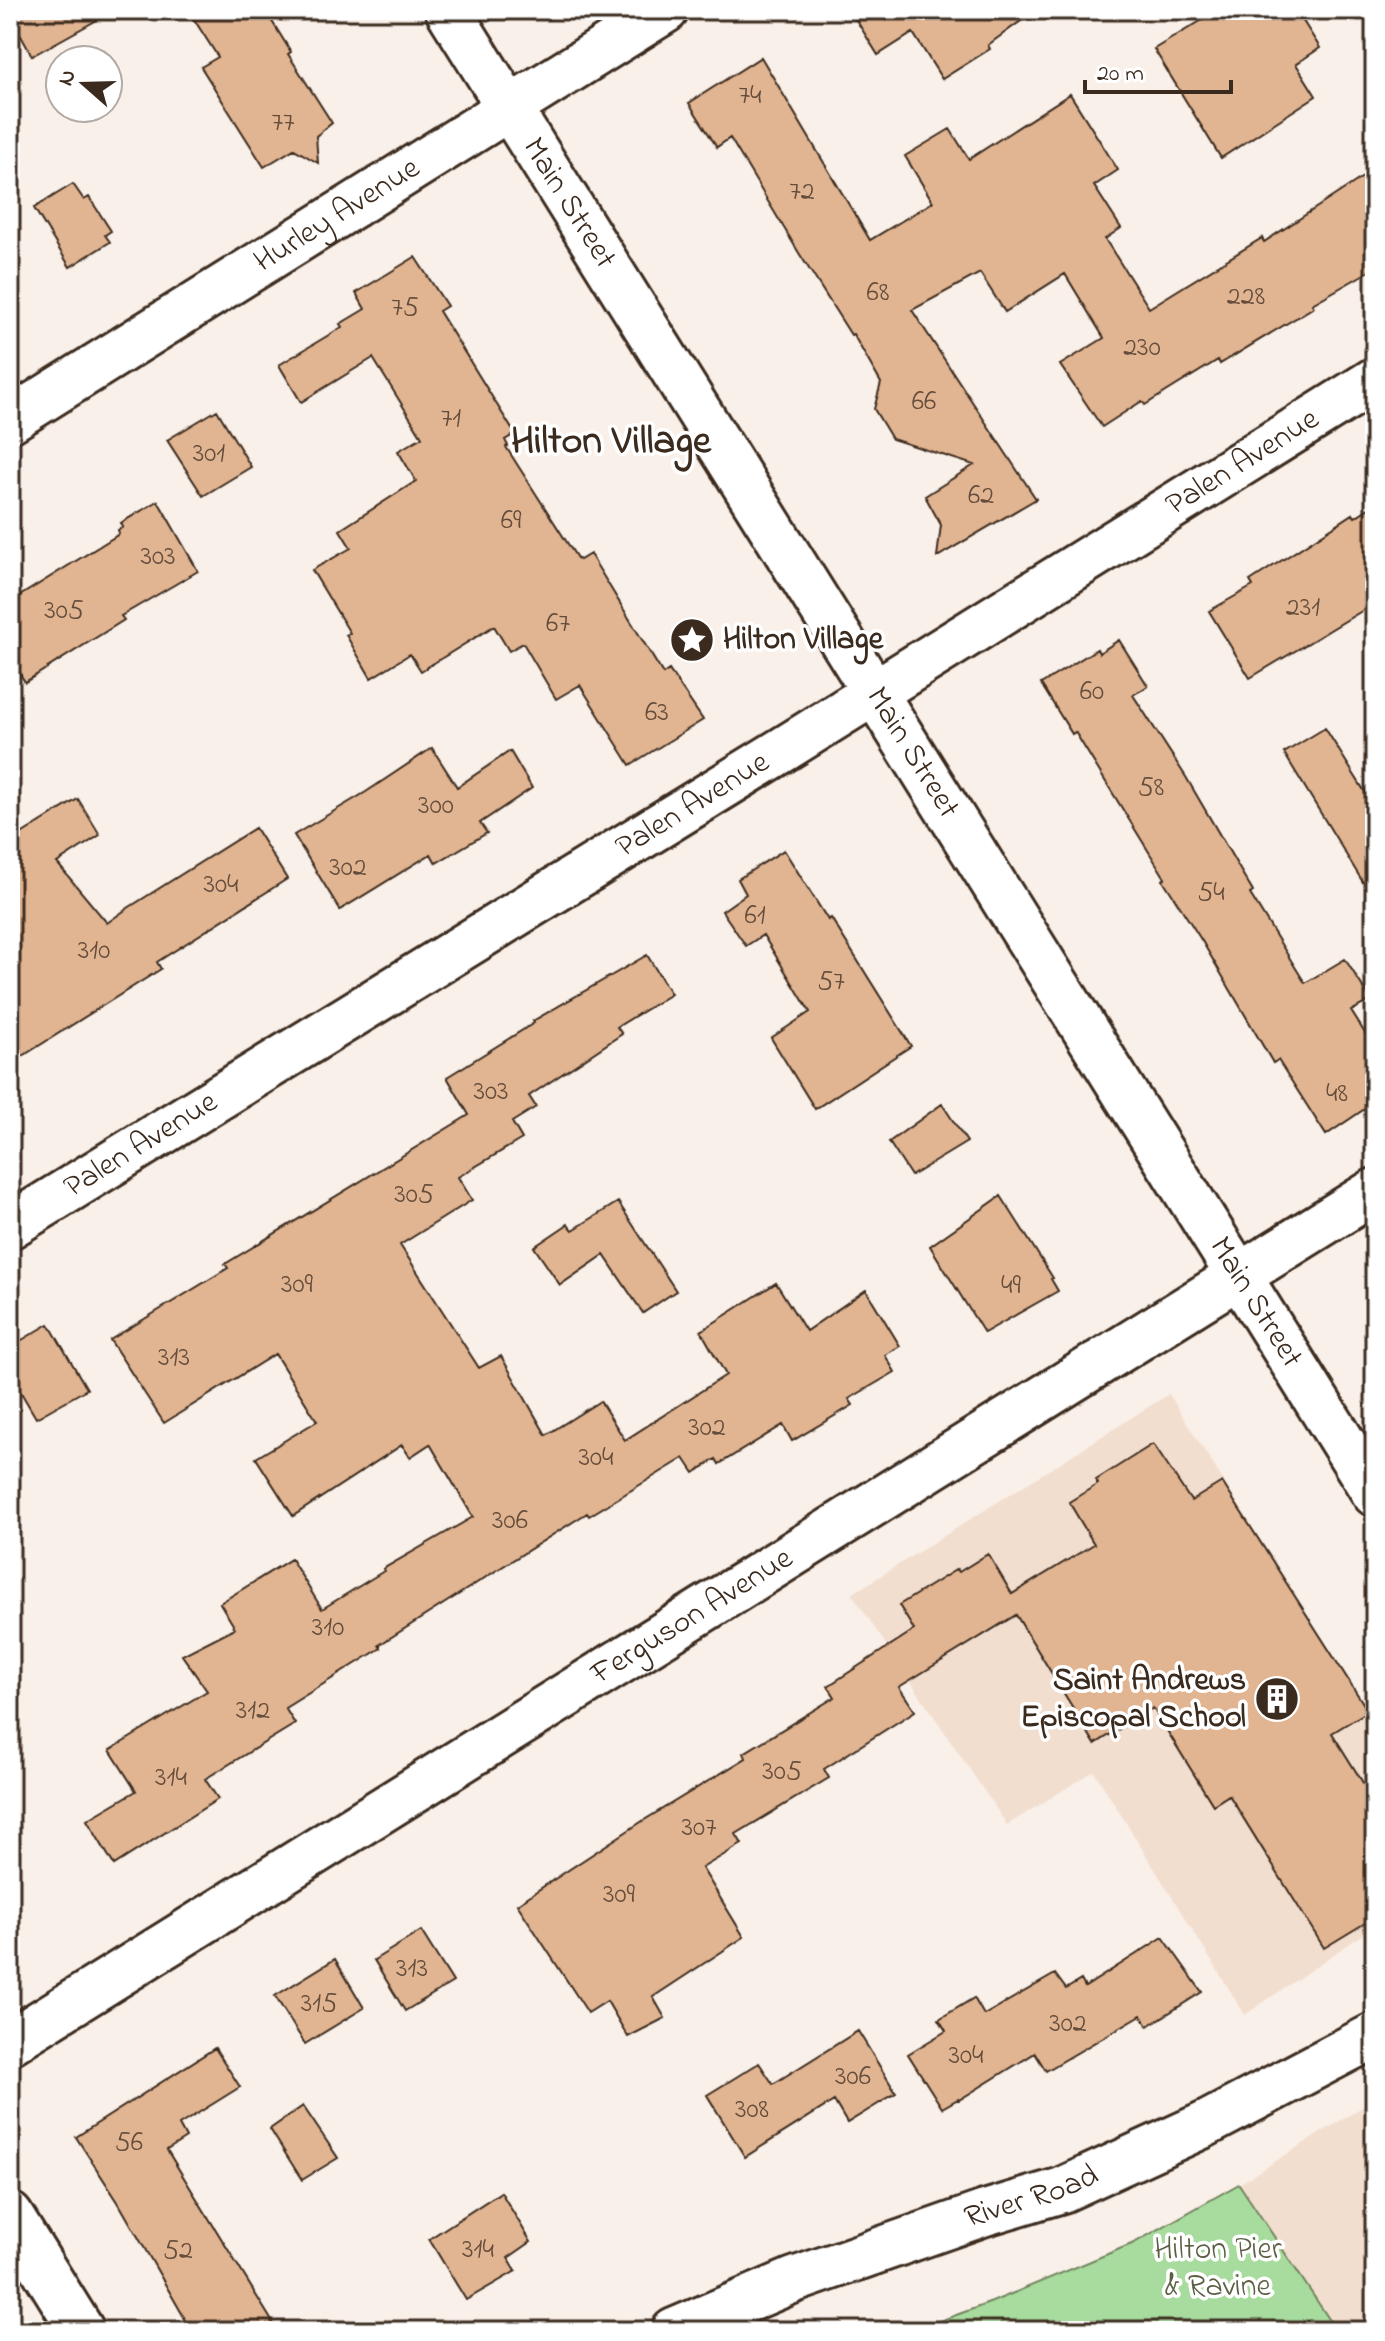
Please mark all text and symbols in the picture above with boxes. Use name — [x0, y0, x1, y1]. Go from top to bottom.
north arrow — [44, 44, 124, 124]
scale bar — [1085, 44, 1231, 94]
text: 20 m — [1097, 57, 1144, 92]
text: N — [50, 66, 86, 91]
house number: 74 — [738, 76, 762, 117]
house number: 77 — [271, 103, 295, 144]
street label: Main Street — [510, 129, 628, 278]
street label: Hurley Avenue — [245, 145, 430, 285]
house number: 72 — [789, 172, 815, 213]
house number: 68 — [867, 273, 889, 314]
house number: 228 — [1227, 277, 1265, 318]
house number: 75 — [391, 288, 419, 329]
house number: 230 — [1123, 328, 1161, 369]
house number: 66 — [912, 382, 936, 423]
street label: Palen Avenue — [1157, 396, 1329, 528]
house number: 71 — [441, 399, 461, 440]
district label: Hilton Village — [511, 413, 712, 472]
house number: 301 — [193, 434, 225, 475]
house number: 62 — [968, 476, 994, 517]
house number: 69 — [501, 501, 522, 542]
house number: 303 — [140, 537, 176, 578]
house number: 231 — [1286, 588, 1320, 629]
house number: 305 — [44, 591, 84, 632]
house number: 67 — [546, 604, 570, 645]
place icon: Hilton Village — [668, 616, 716, 664]
place label: Hilton Village — [723, 617, 885, 665]
house number: 60 — [1080, 672, 1104, 713]
street label: Main Street — [853, 678, 971, 828]
house number: 63 — [645, 693, 669, 734]
street label: Palen Avenue — [607, 739, 779, 871]
house number: 58 — [1138, 768, 1164, 809]
house number: 300 — [418, 786, 454, 827]
house number: 302 — [329, 848, 367, 889]
house number: 304 — [203, 865, 239, 906]
house number: 54 — [1197, 873, 1225, 914]
house number: 61 — [744, 896, 766, 937]
house number: 310 — [78, 931, 110, 972]
house number: 57 — [817, 962, 845, 1003]
house number: 303 — [473, 1072, 509, 1113]
house number: 48 — [1326, 1074, 1348, 1115]
street label: Palen Avenue — [55, 1079, 228, 1211]
house number: 305 — [394, 1175, 434, 1216]
street label: Main Street — [1197, 1228, 1314, 1378]
house number: 309 — [281, 1265, 314, 1306]
house number: 49 — [1001, 1266, 1022, 1307]
house number: 313 — [158, 1338, 190, 1379]
house number: 302 — [688, 1408, 726, 1449]
house number: 304 — [578, 1438, 614, 1479]
house number: 306 — [492, 1501, 528, 1542]
street label: Ferguson Avenue — [581, 1535, 803, 1698]
house number: 310 — [312, 1608, 344, 1649]
place label: Saint Andrews Episcopal School — [1021, 1658, 1246, 1742]
building icon: Saint Andrews Episcopal School — [1253, 1675, 1301, 1723]
house number: 312 — [236, 1691, 270, 1732]
house number: 305 — [762, 1752, 802, 1793]
house number: 314 — [155, 1758, 187, 1799]
house number: 307 — [681, 1808, 717, 1849]
house number: 309 — [603, 1875, 636, 1916]
house number: 313 — [396, 1949, 428, 1990]
house number: 315 — [301, 1984, 337, 2025]
house number: 302 — [1049, 2004, 1087, 2045]
house number: 304 — [948, 2036, 984, 2077]
house number: 306 — [835, 2057, 871, 2098]
house number: 308 — [735, 2090, 769, 2131]
house number: 56 — [115, 2123, 143, 2164]
street label: River Road — [958, 2153, 1107, 2242]
park label: Hilton Pier & Ravine — [1154, 2227, 1282, 2311]
house number: 314 — [462, 2230, 494, 2271]
house number: 52 — [163, 2231, 193, 2272]

